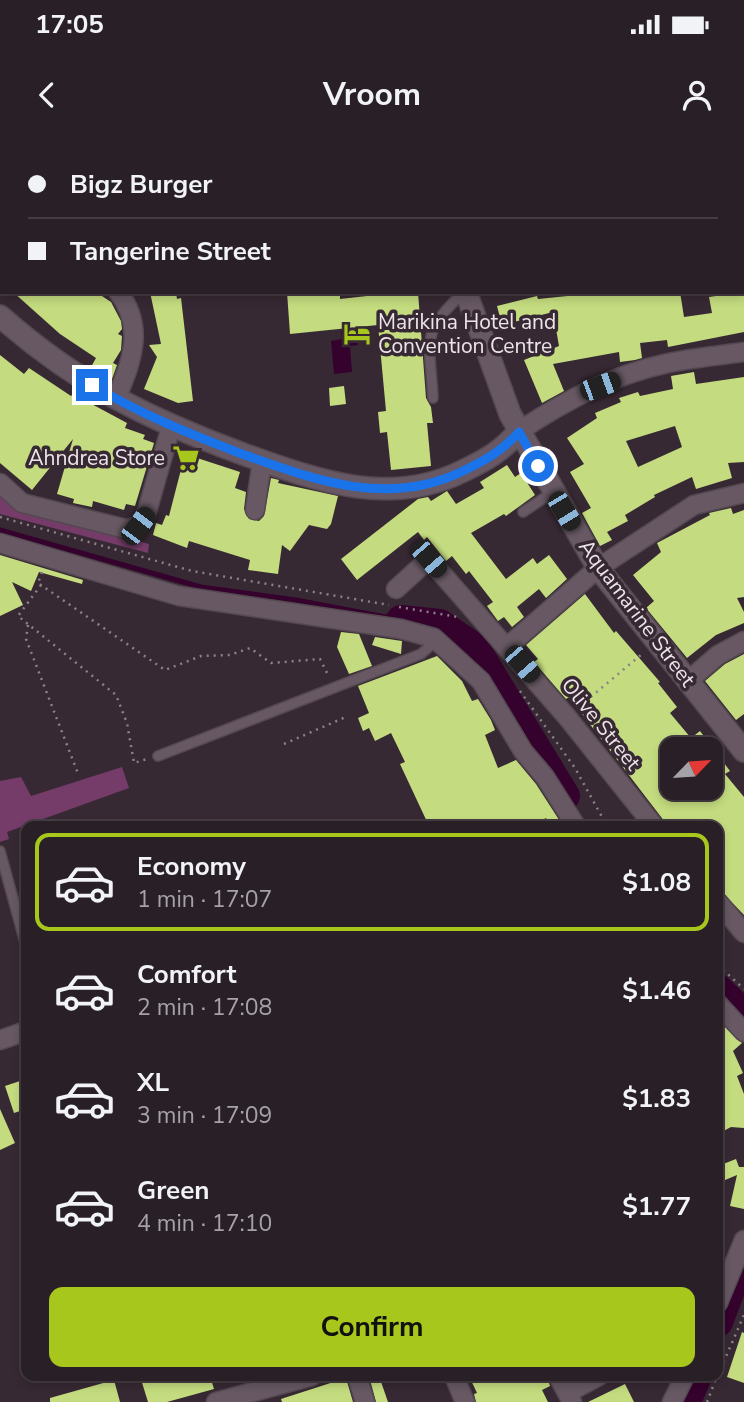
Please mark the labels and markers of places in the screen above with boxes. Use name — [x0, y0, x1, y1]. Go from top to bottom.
place label: Marikina Hotel and Convention Centre — [378, 308, 556, 360]
hotel icon: Marikina Hotel and Convention Centre — [342, 319, 372, 349]
supermarket icon: Ahndrea Store — [171, 443, 201, 473]
place label: Ahndrea Store — [28, 444, 165, 472]

